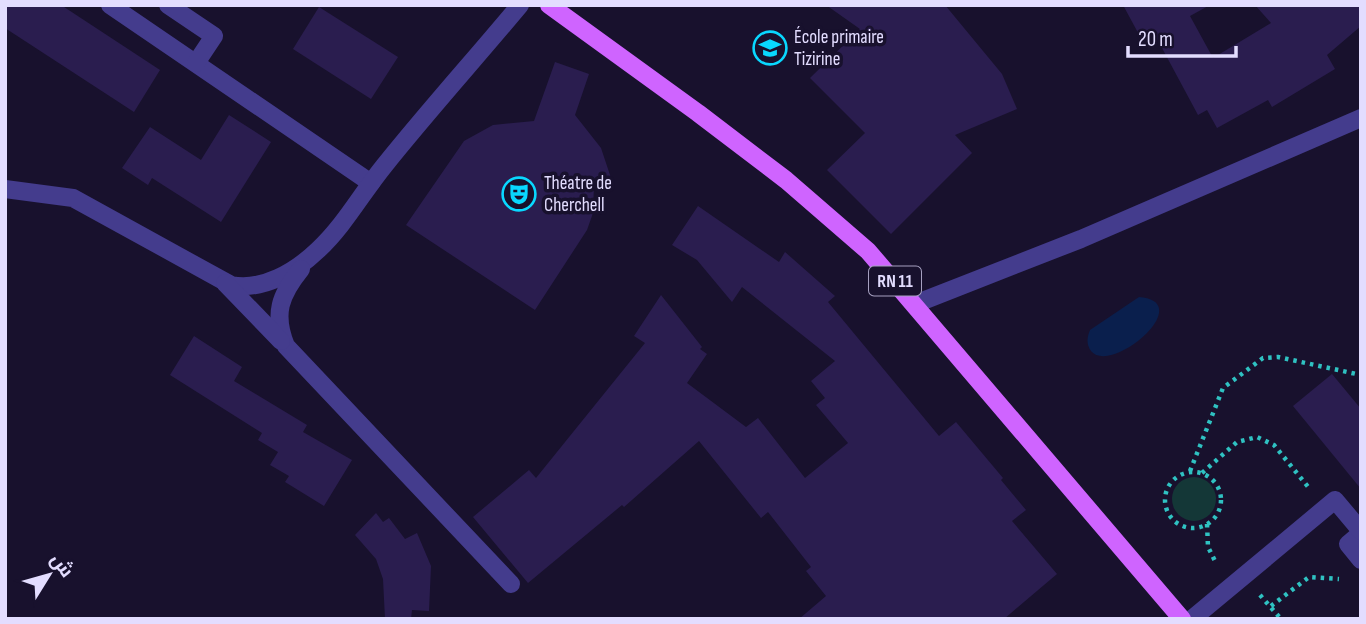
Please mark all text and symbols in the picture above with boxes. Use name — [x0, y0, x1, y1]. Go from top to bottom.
scale bar — [1128, 14, 1236, 58]
place label: École primaire Tizirine — [794, 26, 884, 71]
text: 20 m — [1138, 27, 1173, 52]
school or university icon: École primaire Tizirine — [751, 29, 789, 67]
place label: Théatre de Cherchell — [544, 172, 612, 217]
theatre icon: Théatre de Cherchell — [500, 175, 538, 213]
road number: RN 11 — [869, 267, 921, 296]
north arrow — [14, 540, 84, 610]
text: ش — [45, 549, 78, 582]

